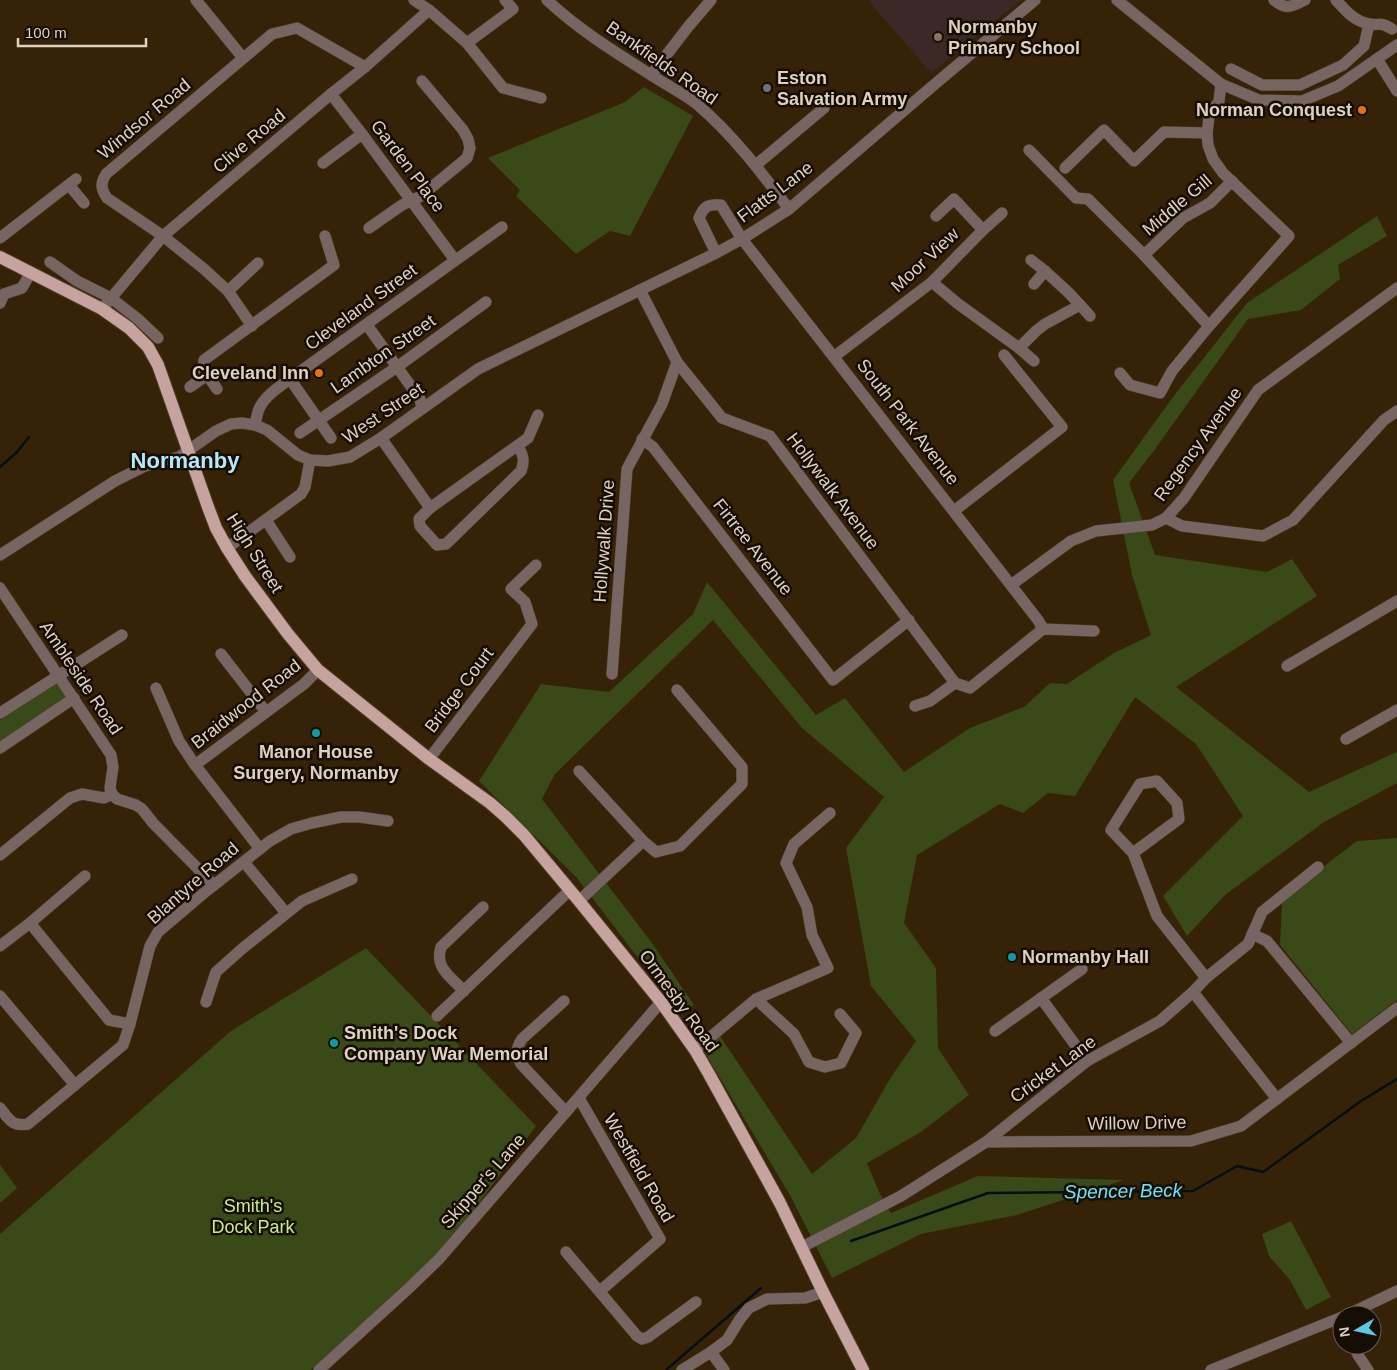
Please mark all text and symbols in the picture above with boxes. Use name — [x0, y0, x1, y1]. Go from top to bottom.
scale bar — [18, 15, 145, 47]
street label: Bankfields Road — [603, 17, 721, 109]
place label: Normanby Primary School — [948, 17, 1080, 58]
text: 100 m — [25, 24, 67, 41]
marker: Normanby Primary School — [932, 31, 944, 43]
place label: Eston Salvation Army — [777, 68, 907, 109]
street label: Windsor Road — [94, 75, 194, 163]
marker: Eston Salvation Army — [761, 82, 773, 94]
place label: Norman Conquest — [1196, 100, 1352, 120]
marker: Norman Conquest — [1356, 104, 1368, 116]
street label: Clive Road — [209, 105, 289, 177]
street label: Garden Place — [367, 116, 449, 216]
street label: Flatts Lane — [733, 157, 817, 227]
street label: Middle Gill — [1138, 170, 1216, 240]
street label: Moor View — [887, 223, 964, 296]
street label: Cleveland Street — [301, 260, 421, 354]
street label: Lambton Street — [327, 311, 439, 397]
street label: South Park Avenue — [853, 355, 963, 489]
place label: Cleveland Inn — [192, 363, 309, 383]
marker: Cleveland Inn — [313, 367, 325, 379]
street label: West Street — [339, 379, 427, 447]
street label: Regency Avenue — [1150, 383, 1246, 505]
street label: Hollywalk Avenue — [783, 429, 883, 553]
district label: Normanby — [131, 448, 240, 473]
street label: Hollywalk Drive — [590, 479, 618, 603]
street label: Firtree Avenue — [709, 495, 797, 599]
street label: High Street — [223, 510, 287, 596]
street label: Ambleside Road — [36, 618, 126, 738]
street label: Bridge Court — [421, 644, 497, 736]
street label: Braidwood Road — [187, 655, 305, 753]
marker: Manor House Surgery, Normanby — [310, 727, 322, 739]
place label: Manor House Surgery, Normanby — [233, 742, 399, 783]
street label: Blantyre Road — [143, 838, 243, 928]
street label: Ormesby Road — [635, 946, 723, 1056]
place label: Normanby Hall — [1022, 947, 1149, 967]
marker: Normanby Hall — [1006, 951, 1018, 963]
place label: Smith's Dock Company War Memorial — [344, 1023, 548, 1064]
street label: Cricket Lane — [1006, 1031, 1100, 1107]
marker: Smith's Dock Company War Memorial — [328, 1037, 340, 1049]
street label: Westfield Road — [600, 1110, 678, 1226]
street label: Willow Drive — [1087, 1112, 1187, 1134]
street label: Skipper's Lane — [437, 1130, 529, 1232]
water label: Spencer Beck — [1064, 1179, 1184, 1203]
park label: Smith's Dock Park — [211, 1196, 296, 1237]
north arrow — [1332, 1305, 1382, 1355]
text: N — [1335, 1326, 1353, 1338]

